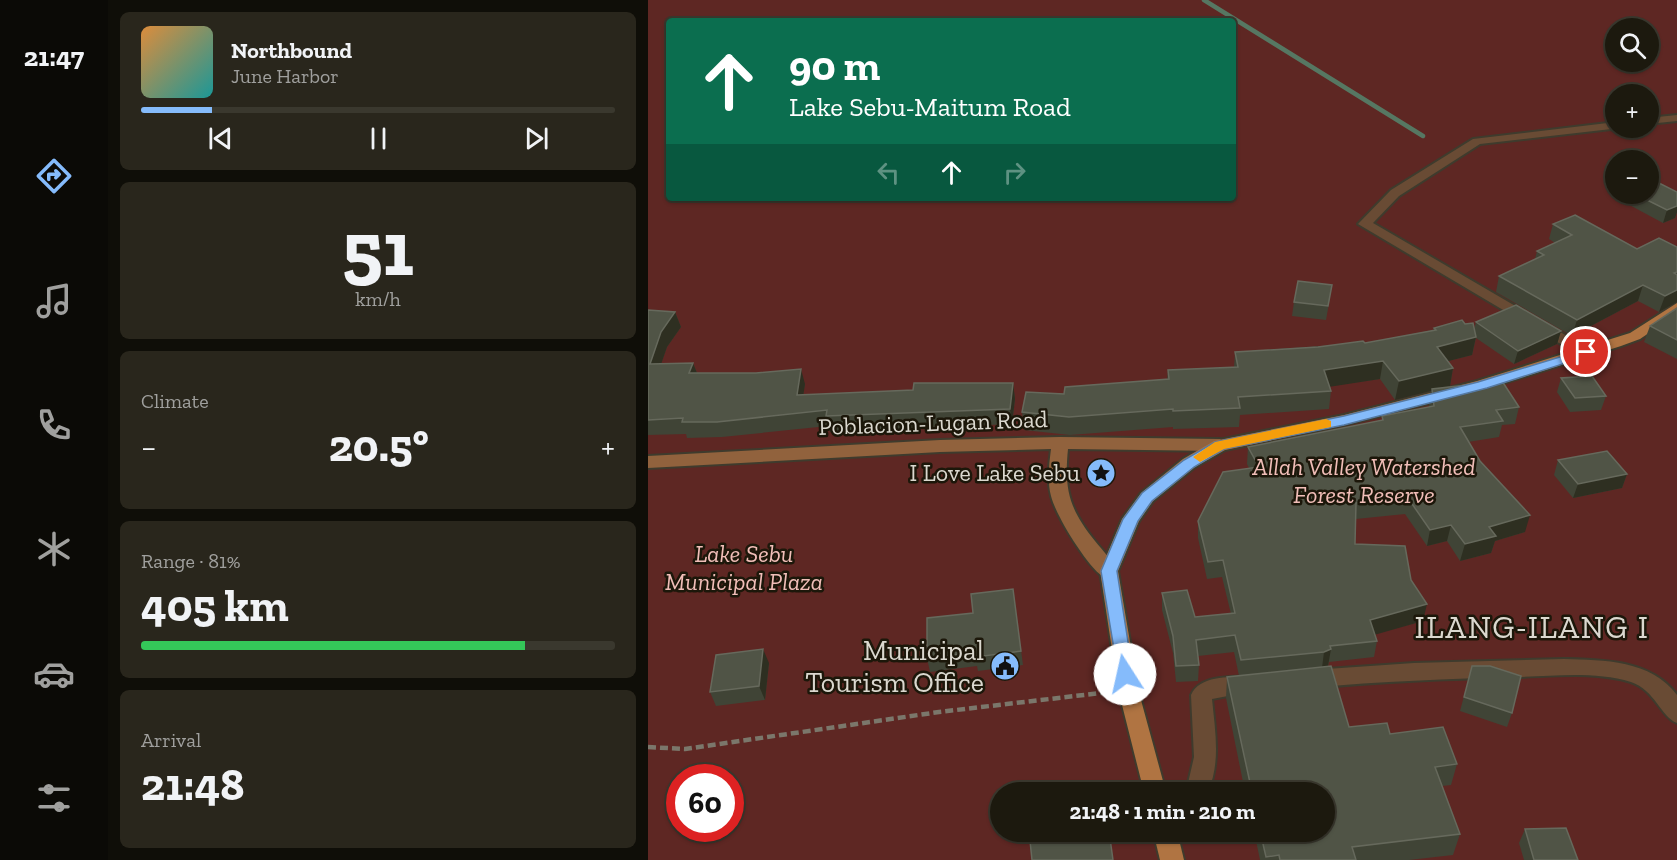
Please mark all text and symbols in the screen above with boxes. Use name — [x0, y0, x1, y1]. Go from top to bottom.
map controls — [1605, 18, 1659, 204]
button: search — [1605, 18, 1659, 72]
text: Northbound — [231, 37, 352, 64]
text: 90 m — [789, 40, 880, 91]
text: 21:47 — [24, 41, 84, 73]
icon: ahead — [690, 42, 768, 120]
text: June Harbor — [231, 64, 339, 88]
button: + — [1605, 84, 1659, 138]
text: Lake Sebu-Maitum Road — [789, 91, 1071, 123]
icon: previous — [204, 122, 237, 155]
icon: pause — [362, 122, 395, 155]
icon: next — [520, 122, 553, 155]
button: − — [1605, 150, 1659, 204]
icon: directions — [33, 155, 75, 197]
icon: left — [872, 156, 905, 189]
icon: ahead — [935, 156, 968, 189]
icon: right — [998, 156, 1031, 189]
text: 51 — [342, 201, 414, 295]
icon: music — [33, 280, 75, 322]
text: km/h — [355, 287, 401, 311]
pin — [1560, 326, 1611, 377]
icon: arrive — [1569, 335, 1602, 368]
text: Climate — [141, 389, 209, 413]
icon: phone — [33, 404, 75, 446]
street label: Poblacion-Lugan Road — [818, 404, 1048, 441]
text: 20.5° — [329, 419, 429, 473]
text: − — [141, 427, 156, 466]
text: + — [601, 427, 615, 466]
park label: Allah Valley Watershed Forest Reserve — [1251, 452, 1476, 509]
place icon: I Love Lake Sebu — [1085, 457, 1117, 489]
place label: I Love Lake Sebu — [909, 458, 1081, 487]
icon: climate — [33, 528, 75, 570]
park label: Lake Sebu Municipal Plaza — [665, 539, 823, 596]
text: Range · 81% — [141, 549, 240, 573]
text: 405 km — [141, 579, 289, 633]
district label: ILANG-ILANG I — [1414, 608, 1650, 646]
place label: Municipal Tourism Office — [805, 634, 984, 699]
position arrow — [1093, 642, 1157, 706]
public building icon: Municipal Tourism Office — [989, 650, 1021, 682]
icon: car — [33, 653, 75, 695]
text: Arrival — [141, 728, 201, 752]
text: 21:48 — [141, 758, 244, 812]
speed limit sign: 60 — [666, 764, 744, 842]
icon: filters — [33, 777, 75, 819]
text: 21:48 · 1 min · 210 m — [1070, 798, 1255, 825]

